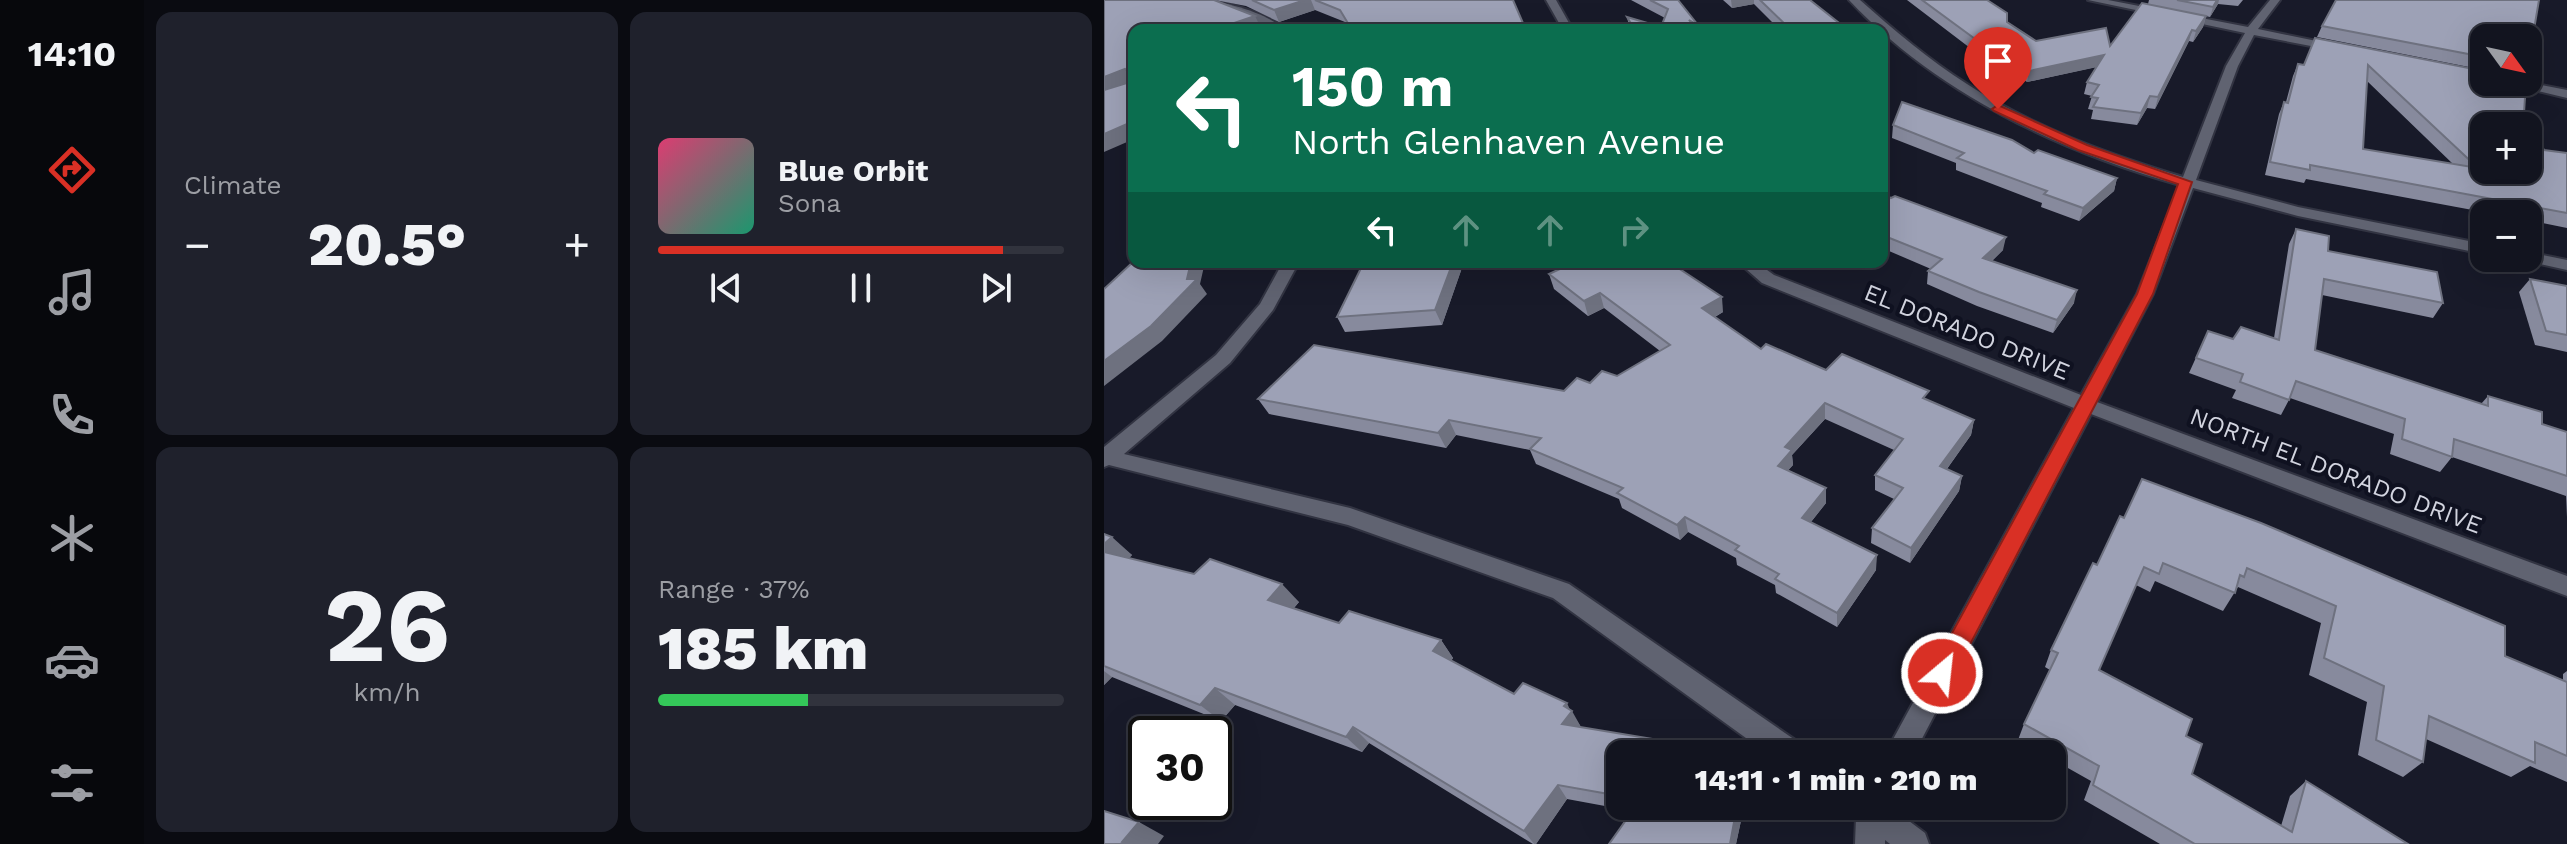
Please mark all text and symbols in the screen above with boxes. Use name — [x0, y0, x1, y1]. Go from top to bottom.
north arrow — [2470, 24, 2542, 96]
map controls — [2470, 24, 2542, 272]
pin — [1964, 27, 2032, 109]
text: 14:10 — [28, 33, 116, 75]
icon: arrive — [1976, 39, 2020, 83]
text: 150 m — [1292, 54, 1454, 120]
icon: left — [1160, 56, 1264, 160]
button: + — [2470, 112, 2542, 184]
text: North Glenhaven Avenue — [1292, 121, 1725, 163]
icon: directions — [44, 142, 100, 198]
text: Blue Orbit — [778, 153, 928, 188]
text: Climate — [184, 170, 282, 200]
text: Sona — [778, 188, 841, 218]
button: − — [2470, 200, 2542, 272]
icon: left — [1360, 208, 1404, 252]
icon: ahead — [1444, 208, 1488, 252]
icon: ahead — [1528, 208, 1572, 252]
icon: right — [1612, 208, 1656, 252]
text: 20.5° — [308, 209, 466, 280]
text: − — [184, 219, 211, 271]
text: + — [563, 219, 590, 271]
icon: music — [44, 264, 100, 320]
icon: previous — [704, 266, 748, 310]
icon: pause — [839, 266, 883, 310]
icon: next — [974, 266, 1018, 310]
street label: EL DORADO DRIVE — [1860, 278, 2074, 386]
icon: phone — [44, 387, 100, 443]
street label: NORTH EL DORADO DRIVE — [2186, 402, 2486, 540]
icon: climate — [44, 510, 100, 566]
text: 26 — [324, 564, 450, 686]
text: Range · 37% — [658, 574, 810, 604]
text: 185 km — [658, 613, 868, 684]
position arrow — [1900, 631, 1984, 715]
icon: car — [44, 632, 100, 688]
text: km/h — [354, 677, 420, 707]
speed limit sign: 30 — [1128, 716, 1232, 820]
icon: filters — [44, 755, 100, 811]
text: 14:11 · 1 min · 210 m — [1695, 762, 1977, 797]

